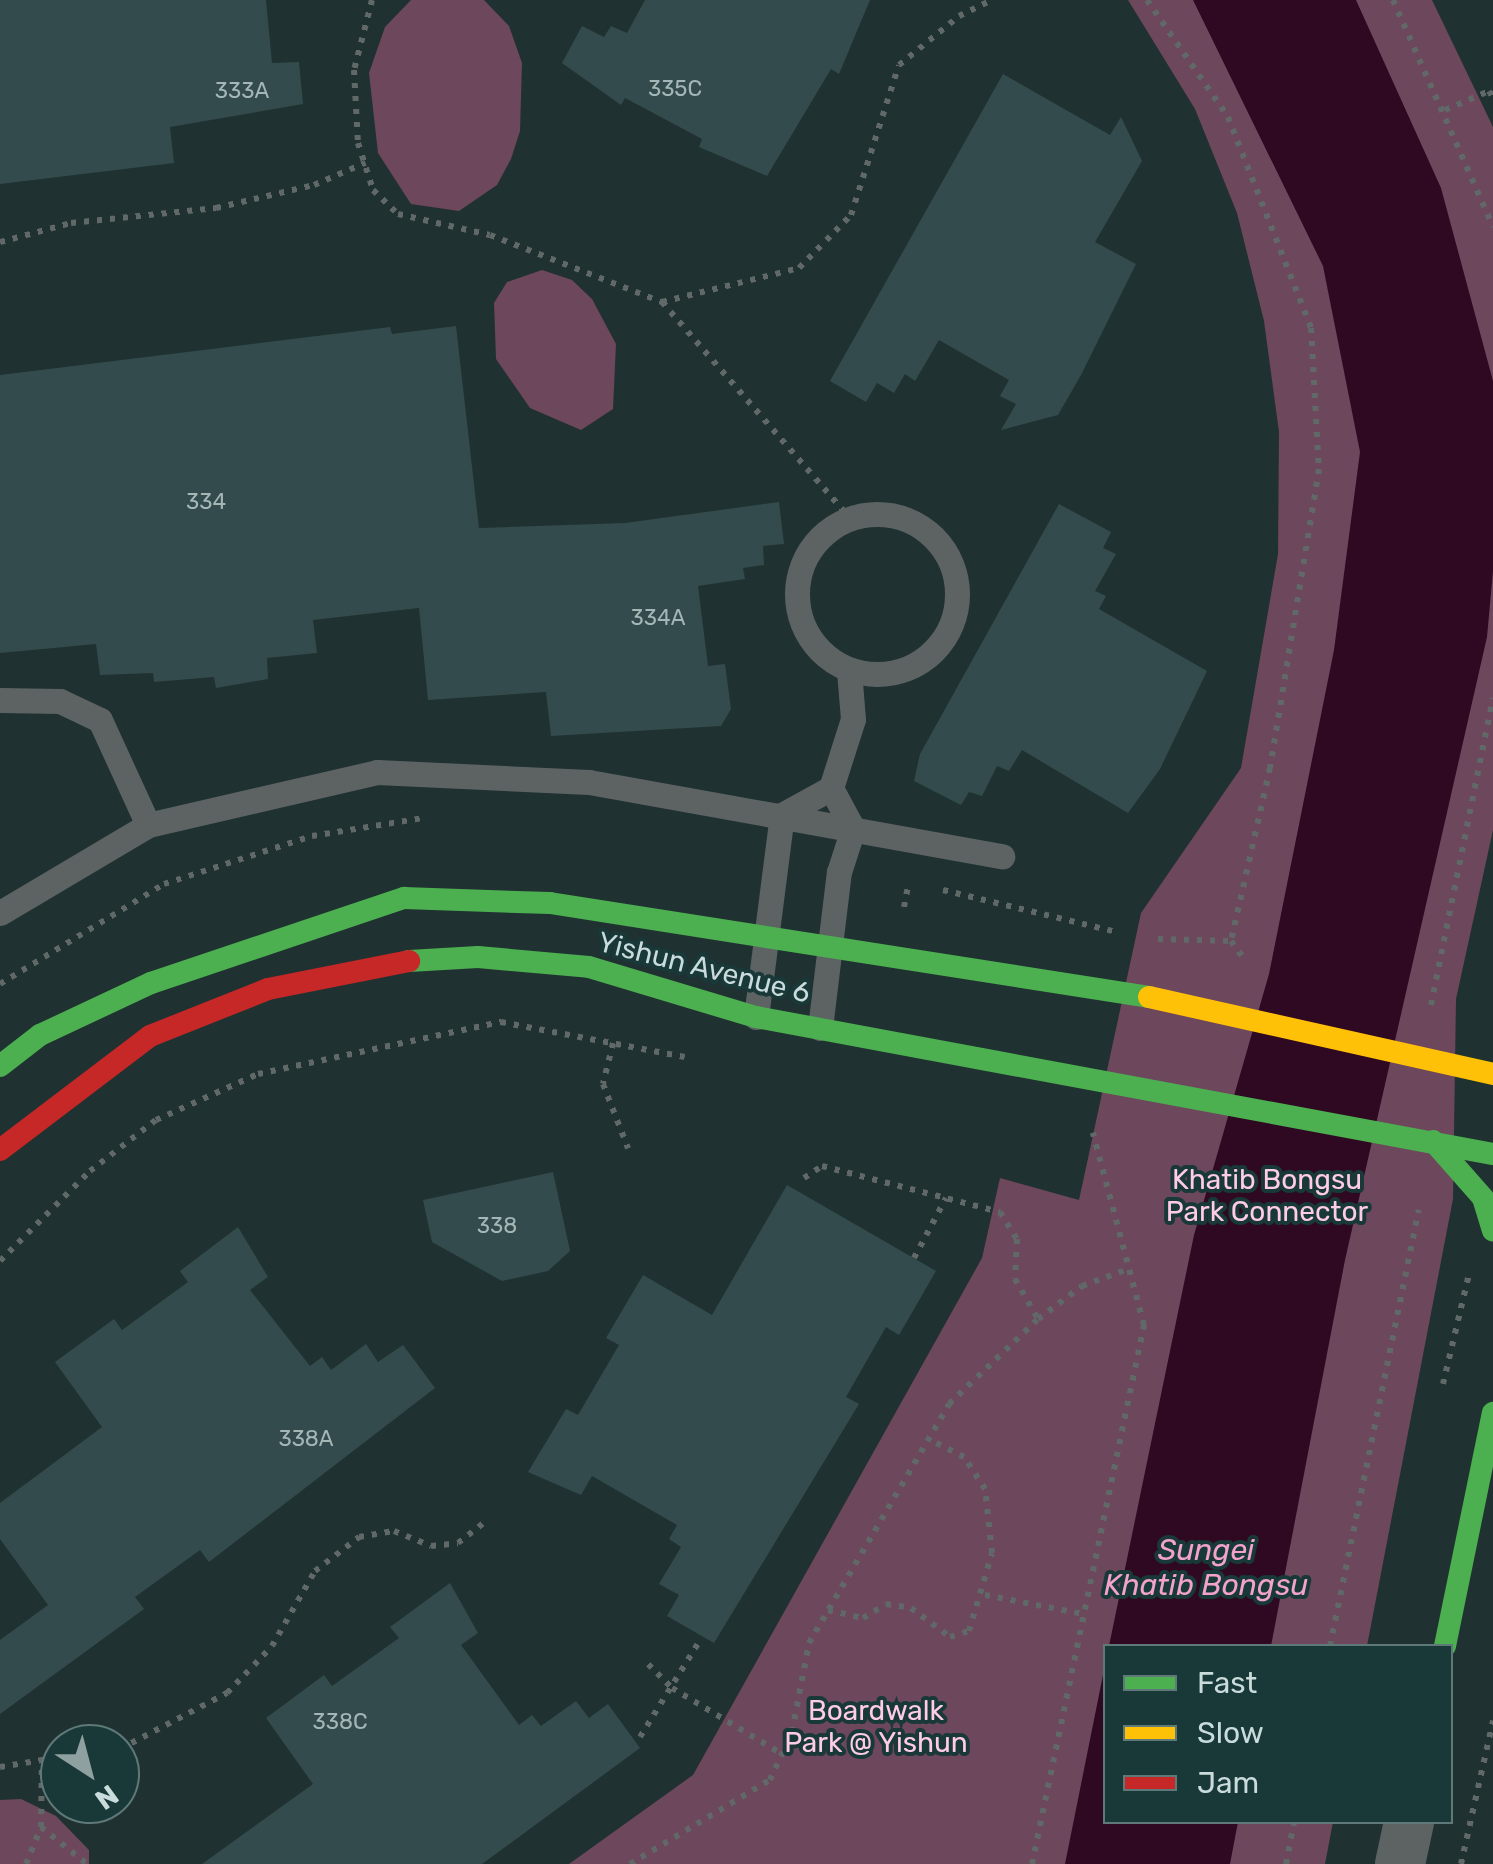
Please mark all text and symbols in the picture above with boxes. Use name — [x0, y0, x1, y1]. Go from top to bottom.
house number: 335C — [648, 76, 702, 102]
house number: 333A — [215, 78, 269, 104]
house number: 334 — [186, 489, 226, 515]
house number: 334A — [631, 605, 685, 631]
street label: Yishun Avenue 6 — [594, 925, 814, 1011]
park label: Khatib Bongsu Park Connector — [1166, 1163, 1368, 1229]
house number: 338 — [477, 1213, 517, 1239]
house number: 338A — [278, 1426, 334, 1452]
water label: Sungei Khatib Bongsu — [1104, 1532, 1308, 1602]
legend — [1103, 1644, 1453, 1824]
text: Fast — [1197, 1665, 1257, 1701]
park label: Boardwalk Park @ Yishun — [784, 1694, 968, 1760]
house number: 338C — [312, 1709, 368, 1735]
text: Slow — [1197, 1715, 1264, 1751]
north arrow — [40, 1724, 140, 1824]
text: Jam — [1197, 1765, 1259, 1801]
text: N — [89, 1778, 125, 1816]

